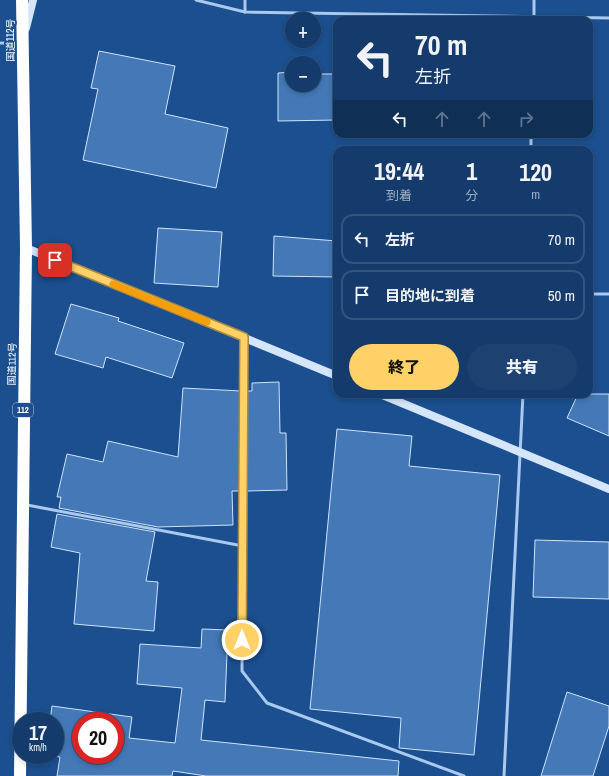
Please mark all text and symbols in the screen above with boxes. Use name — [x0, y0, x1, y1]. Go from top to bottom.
map controls — [285, 12, 321, 92]
button: + — [285, 12, 321, 48]
street label: 国道112号 — [4, 18, 17, 62]
text: 70 m — [415, 26, 467, 64]
icon: left — [349, 32, 401, 84]
button: − — [285, 56, 321, 92]
text: 左折 — [415, 64, 451, 89]
icon: left — [389, 108, 411, 130]
icon: ahead — [431, 108, 453, 130]
icon: ahead — [473, 108, 495, 130]
icon: right — [515, 108, 537, 130]
text: 19:44 — [374, 155, 424, 187]
text: 1 — [466, 155, 477, 187]
text: 120 — [519, 156, 552, 188]
text: m — [531, 186, 540, 203]
text: 到着 — [386, 187, 412, 204]
text: 分 — [465, 187, 478, 204]
icon: left — [351, 228, 373, 250]
text: 左折 — [385, 229, 415, 250]
text: 70 m — [548, 229, 575, 250]
pin — [38, 243, 72, 277]
icon: arrive — [44, 249, 66, 271]
icon: arrive — [351, 284, 373, 306]
text: 目的地に到着 — [385, 285, 475, 306]
text: 50 m — [548, 285, 575, 306]
street label: 国道112号 — [5, 342, 19, 386]
button: 終了 — [349, 344, 459, 390]
button: 共有 — [467, 344, 577, 390]
road number: 112 — [13, 403, 33, 417]
position arrow — [221, 619, 263, 661]
speed limit sign: 20 — [72, 712, 124, 764]
text: 17 — [29, 719, 47, 746]
text: km/h — [29, 741, 47, 754]

